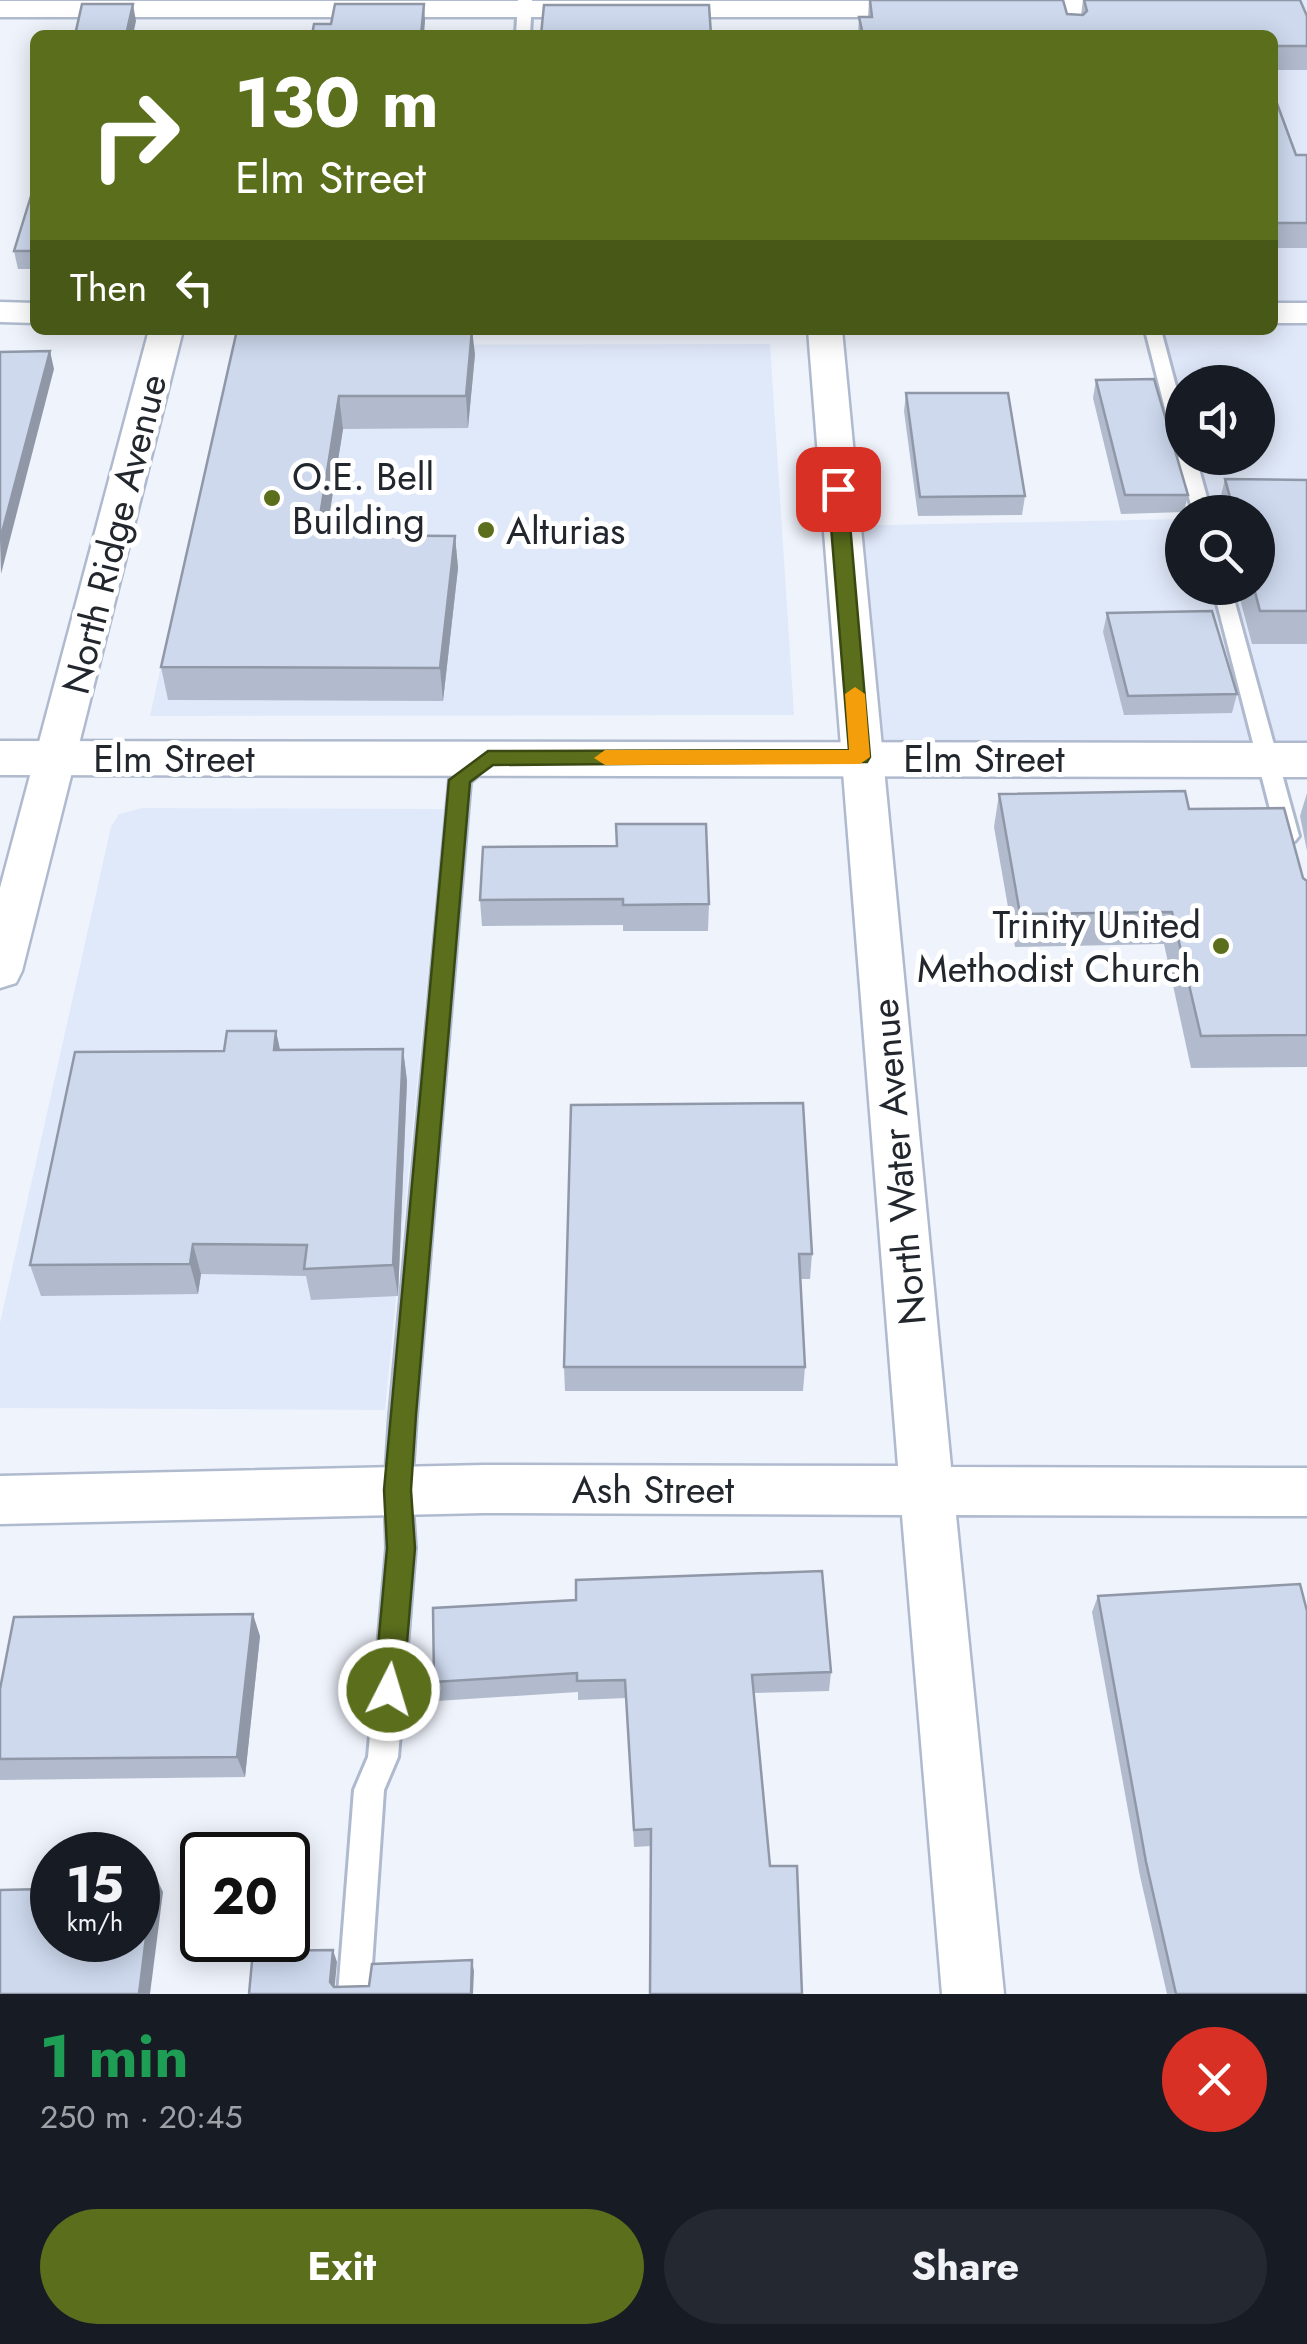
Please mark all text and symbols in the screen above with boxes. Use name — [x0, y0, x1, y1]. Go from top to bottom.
text: 130 m — [235, 52, 439, 153]
icon: right — [70, 70, 200, 200]
text: Elm Street — [235, 145, 426, 210]
text: Then — [70, 260, 147, 315]
icon: left — [167, 260, 222, 315]
map controls — [1165, 365, 1275, 605]
button: sound — [1165, 365, 1275, 475]
street label: North Ridge Avenue — [48, 368, 180, 700]
pin — [796, 447, 881, 532]
place label: O.E. Bell Building — [292, 449, 434, 548]
icon: arrive — [811, 462, 866, 517]
marker: O.E. Bell Building — [261, 487, 283, 509]
button: search — [1165, 495, 1275, 605]
place label: Alturias — [506, 503, 625, 558]
marker: Alturias — [475, 519, 497, 541]
street label: Elm Street — [93, 731, 255, 786]
street label: Elm Street — [903, 731, 1065, 786]
place label: Trinity United Methodist Church — [917, 897, 1201, 996]
marker: Trinity United Methodist Church — [1210, 935, 1232, 957]
street label: North Water Avenue — [856, 997, 940, 1327]
street label: Ash Street — [572, 1462, 734, 1517]
position arrow — [337, 1638, 441, 1742]
speed limit sign: 20 — [180, 1832, 310, 1962]
text: 15 — [66, 1848, 124, 1921]
text: km/h — [67, 1904, 123, 1940]
text: 1 min — [40, 2013, 189, 2100]
button: close — [1162, 2027, 1267, 2132]
text: 250 m · 20:45 — [40, 2094, 243, 2140]
button: Exit — [40, 2209, 644, 2324]
button: Share — [664, 2209, 1267, 2324]

